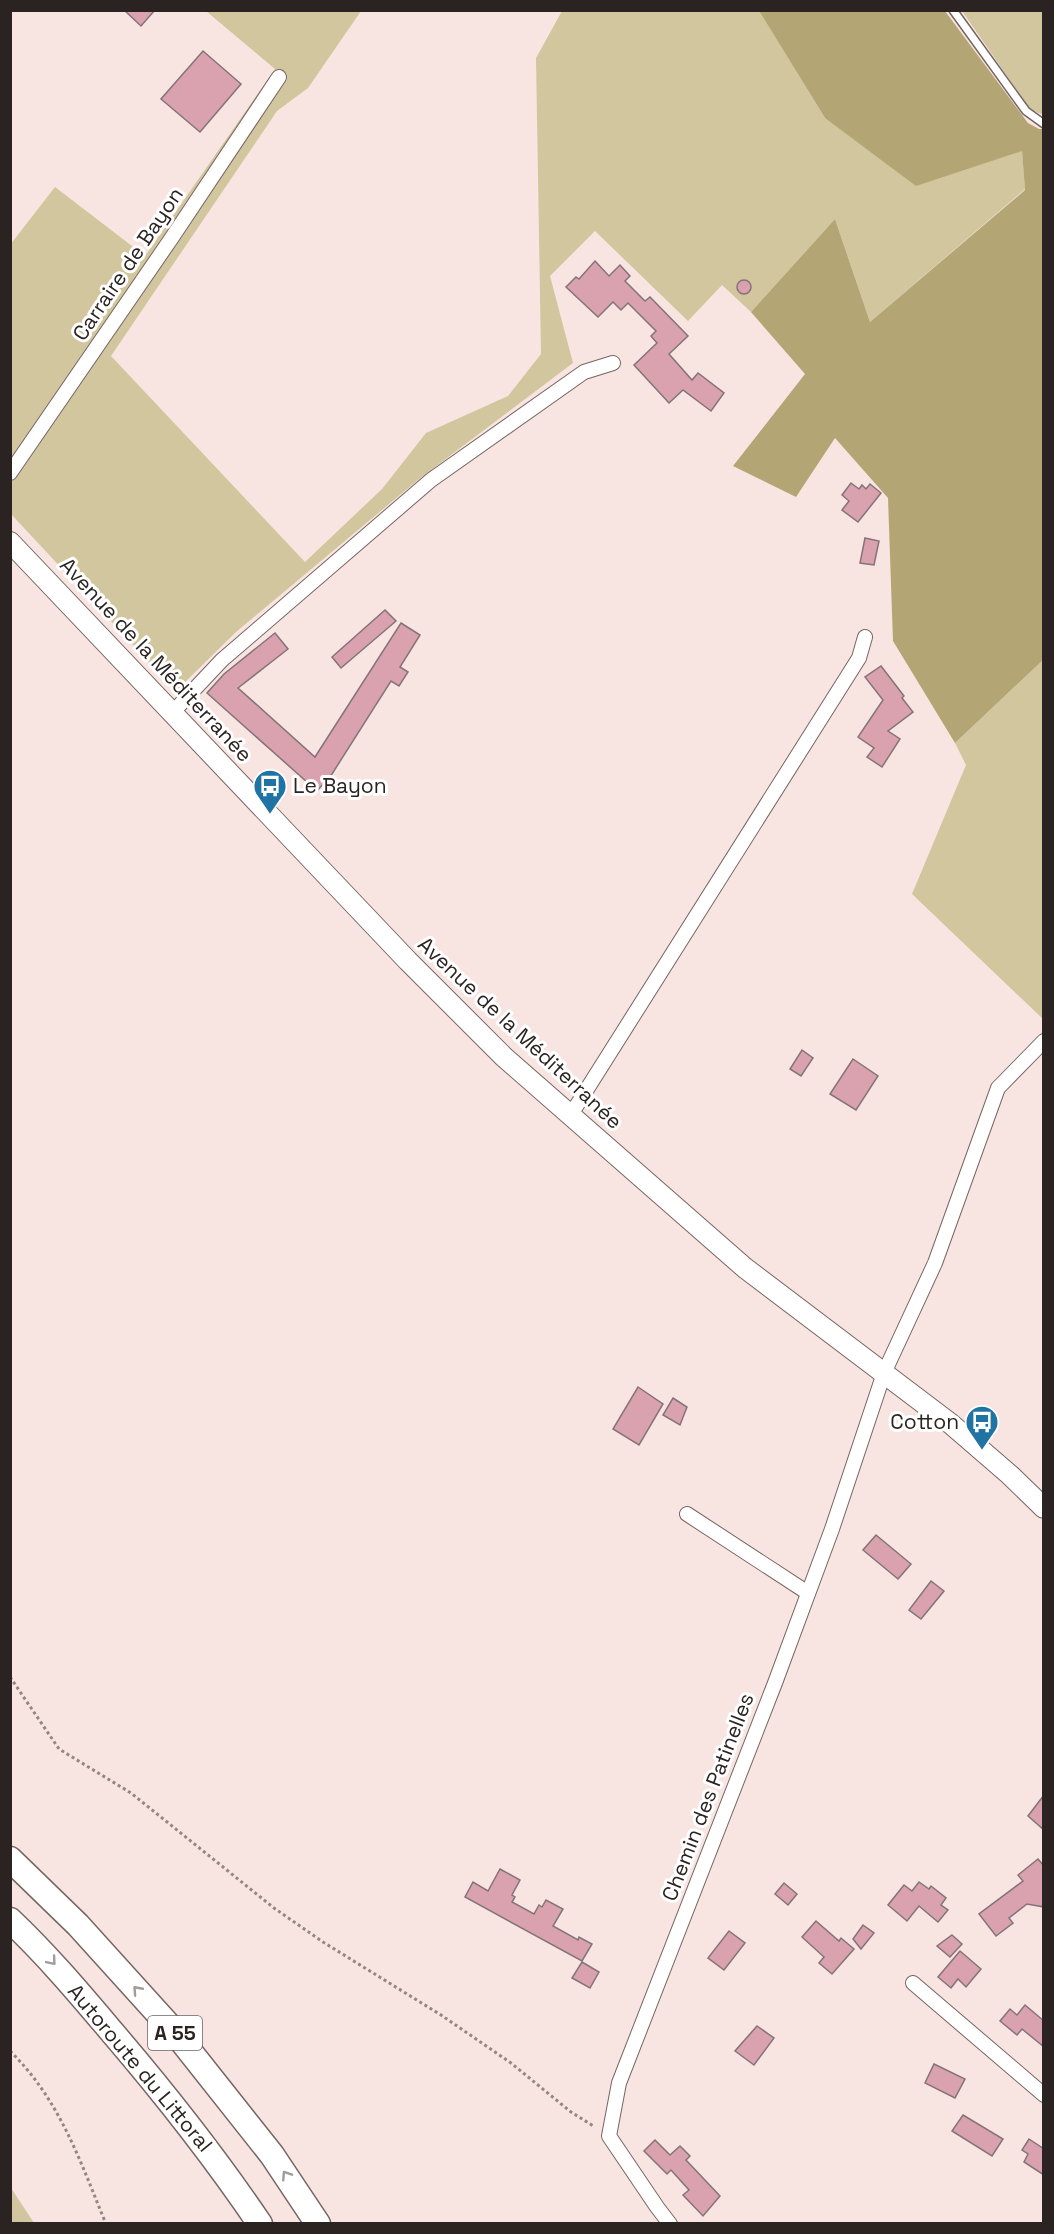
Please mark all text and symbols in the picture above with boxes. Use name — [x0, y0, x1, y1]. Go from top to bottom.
street label: Carraire de Bayon — [66, 182, 189, 346]
street label: Avenue de la Méditerranée — [54, 552, 258, 768]
bus stop icon: Le Bayon — [252, 768, 288, 815]
place label: Le Bayon — [293, 772, 387, 799]
street label: Avenue de la Méditerranée — [412, 931, 628, 1135]
bus stop icon: Cotton — [964, 1404, 1000, 1451]
place label: Cotton — [890, 1408, 959, 1435]
street label: Chemin des Patinelles — [655, 1689, 760, 1905]
one-way arrow — [45, 1954, 56, 1965]
street label: Autoroute du Littoral — [62, 1978, 219, 2157]
one-way arrow — [133, 1987, 144, 1997]
road number: A 55 — [148, 2016, 202, 2050]
one-way arrow — [282, 2170, 293, 2181]

